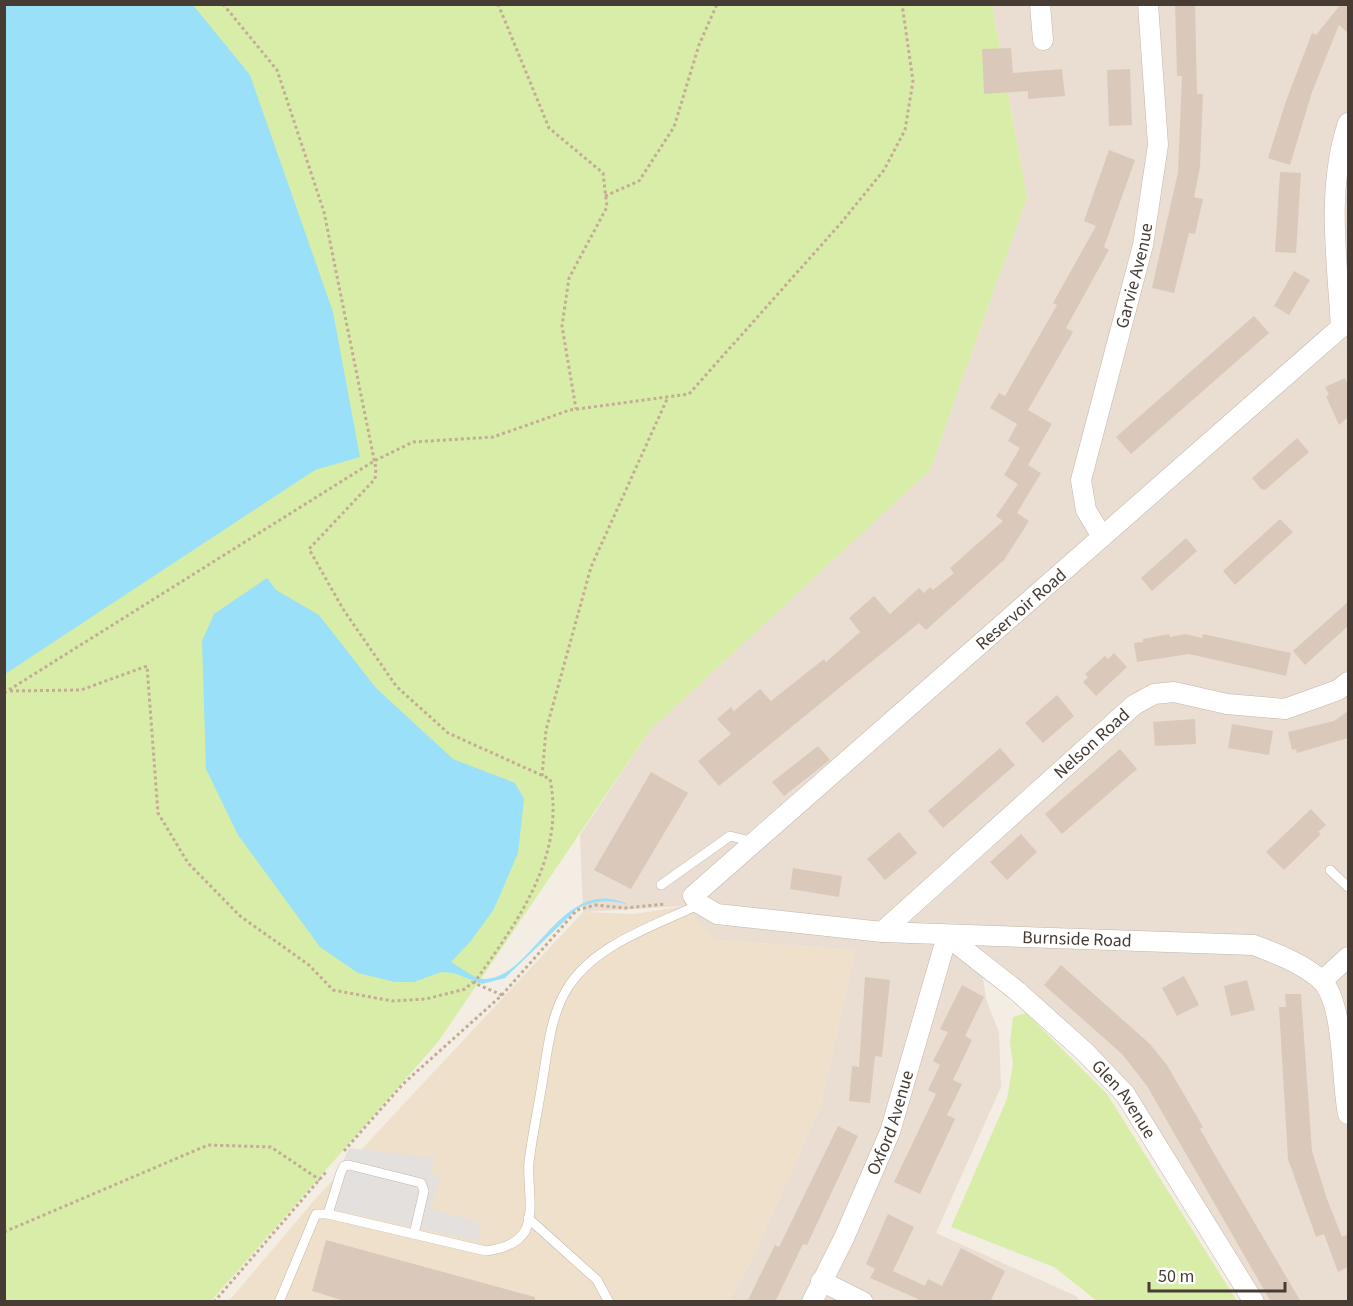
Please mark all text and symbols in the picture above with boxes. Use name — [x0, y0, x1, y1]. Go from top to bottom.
street label: Garvie Avenue — [1110, 221, 1159, 331]
street label: Reservoir Road — [970, 563, 1072, 656]
street label: Nelson Road — [1048, 703, 1135, 785]
street label: Burnside Road — [1022, 925, 1132, 954]
street label: Glen Avenue — [1086, 1054, 1162, 1144]
street label: Oxford Avenue — [861, 1067, 920, 1179]
scale bar — [1149, 1255, 1286, 1293]
text: 50 m — [1158, 1264, 1194, 1289]

